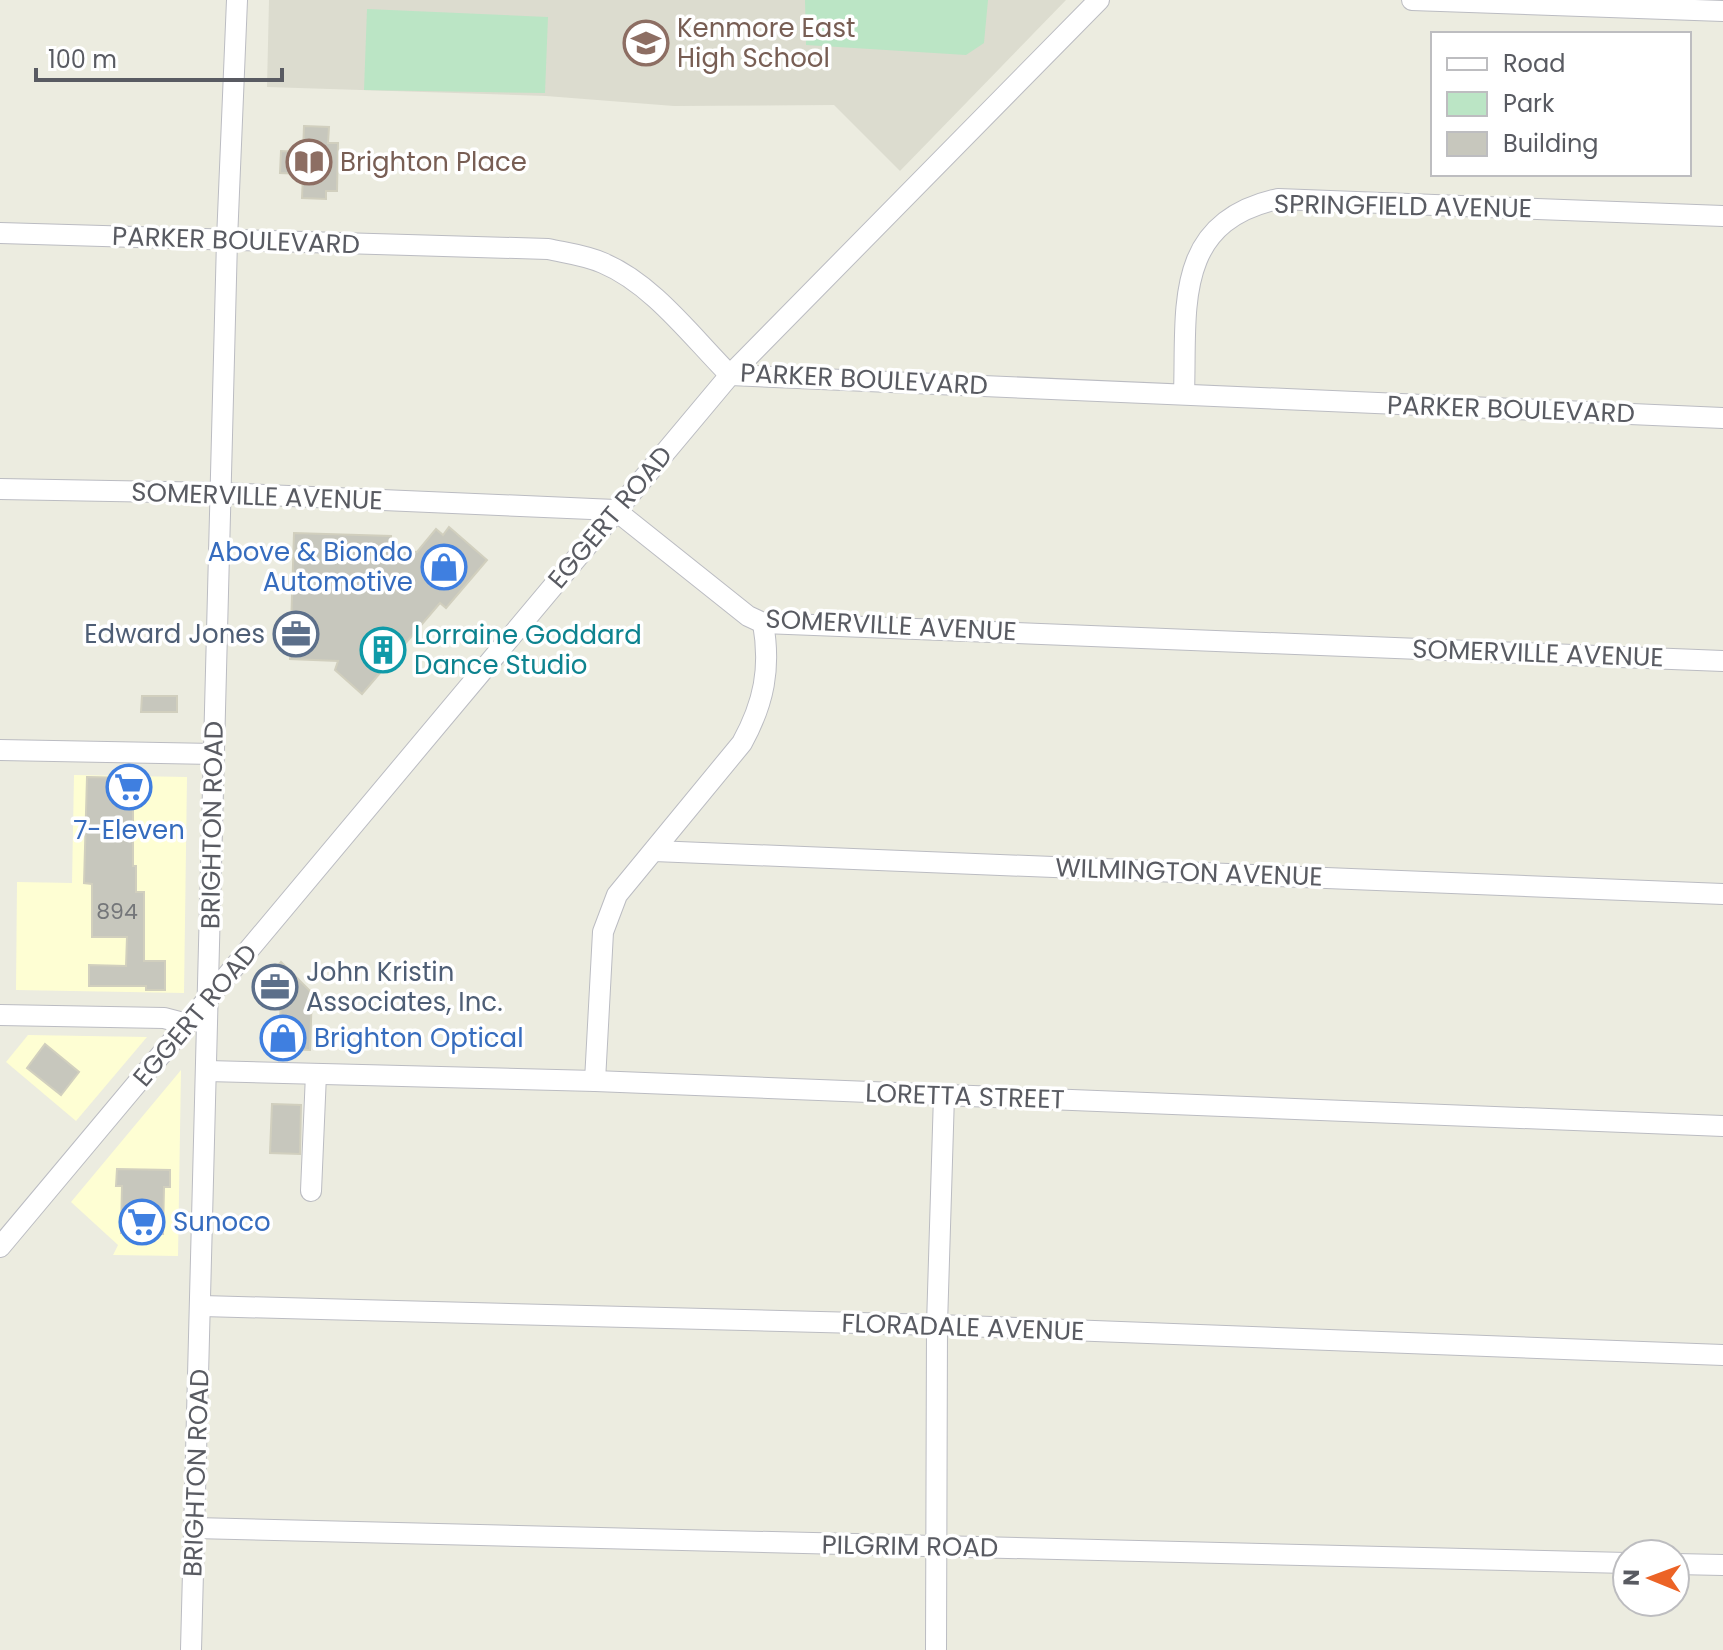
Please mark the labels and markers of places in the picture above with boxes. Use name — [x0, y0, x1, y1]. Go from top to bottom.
place label: Kenmore East High School — [677, 10, 855, 76]
school or university icon: Kenmore East High School — [622, 19, 670, 67]
library icon: Brighton Place — [285, 138, 333, 186]
place label: Brighton Place — [340, 144, 527, 180]
place label: Above & Biondo Automotive — [208, 534, 413, 600]
shop icon: Above & Biondo Automotive — [420, 543, 468, 591]
office icon: Edward Jones — [272, 610, 320, 658]
place label: Edward Jones — [84, 616, 265, 652]
place label: Lorraine Goddard Dance Studio — [414, 617, 642, 683]
building icon: Lorraine Goddard Dance Studio — [359, 626, 407, 674]
supermarket icon: 7-Eleven — [105, 763, 153, 811]
place label: 7-Eleven — [73, 812, 185, 848]
place label: John Kristin Associates, Inc. — [306, 954, 503, 1020]
office icon: John Kristin Associates, Inc. — [251, 963, 299, 1011]
shop icon: Brighton Optical — [259, 1014, 307, 1062]
place label: Brighton Optical — [314, 1020, 524, 1056]
supermarket icon: Sunoco — [118, 1198, 166, 1246]
place label: Sunoco — [173, 1204, 271, 1240]

